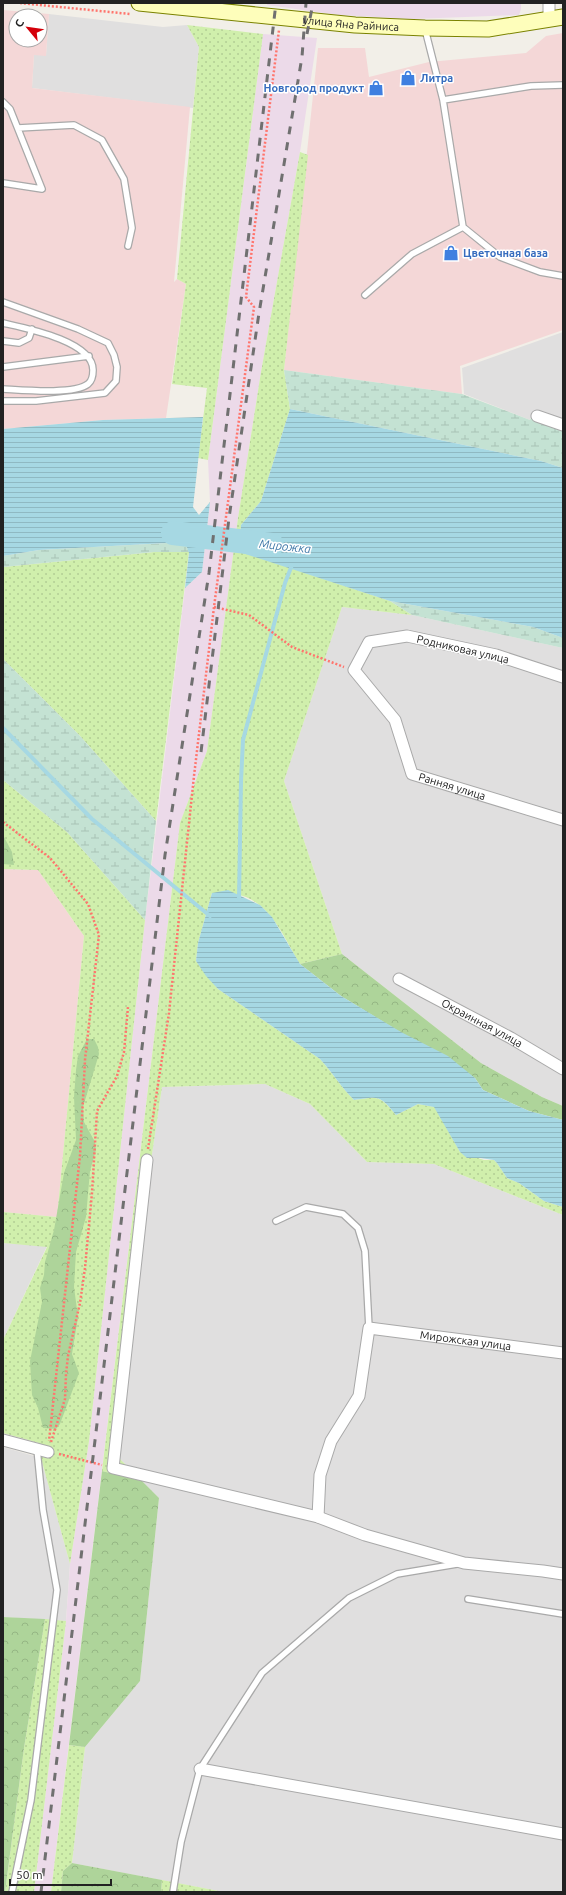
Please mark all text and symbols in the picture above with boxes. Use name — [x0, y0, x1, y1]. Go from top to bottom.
north arrow — [8, 8, 48, 48]
street label: улица Яна Райниса — [302, 14, 399, 33]
text: С — [12, 17, 26, 29]
shop icon: Литра — [399, 69, 417, 87]
place label: Литра — [420, 72, 453, 84]
shop icon: Новгород продукт — [367, 79, 385, 97]
place label: Новгород продукт — [264, 82, 364, 94]
shop icon: Цветочная база — [442, 244, 460, 262]
place label: Цветочная база — [463, 247, 548, 259]
water label: Мирожка — [258, 537, 312, 555]
street label: Родниковая улица — [416, 633, 510, 665]
street label: Ранняя улица — [417, 770, 487, 802]
street label: Окраинная улица — [440, 997, 525, 1049]
street label: Мирожская улица — [419, 1329, 512, 1352]
scale bar — [10, 1861, 111, 1887]
text: 50 m — [16, 1868, 43, 1881]

